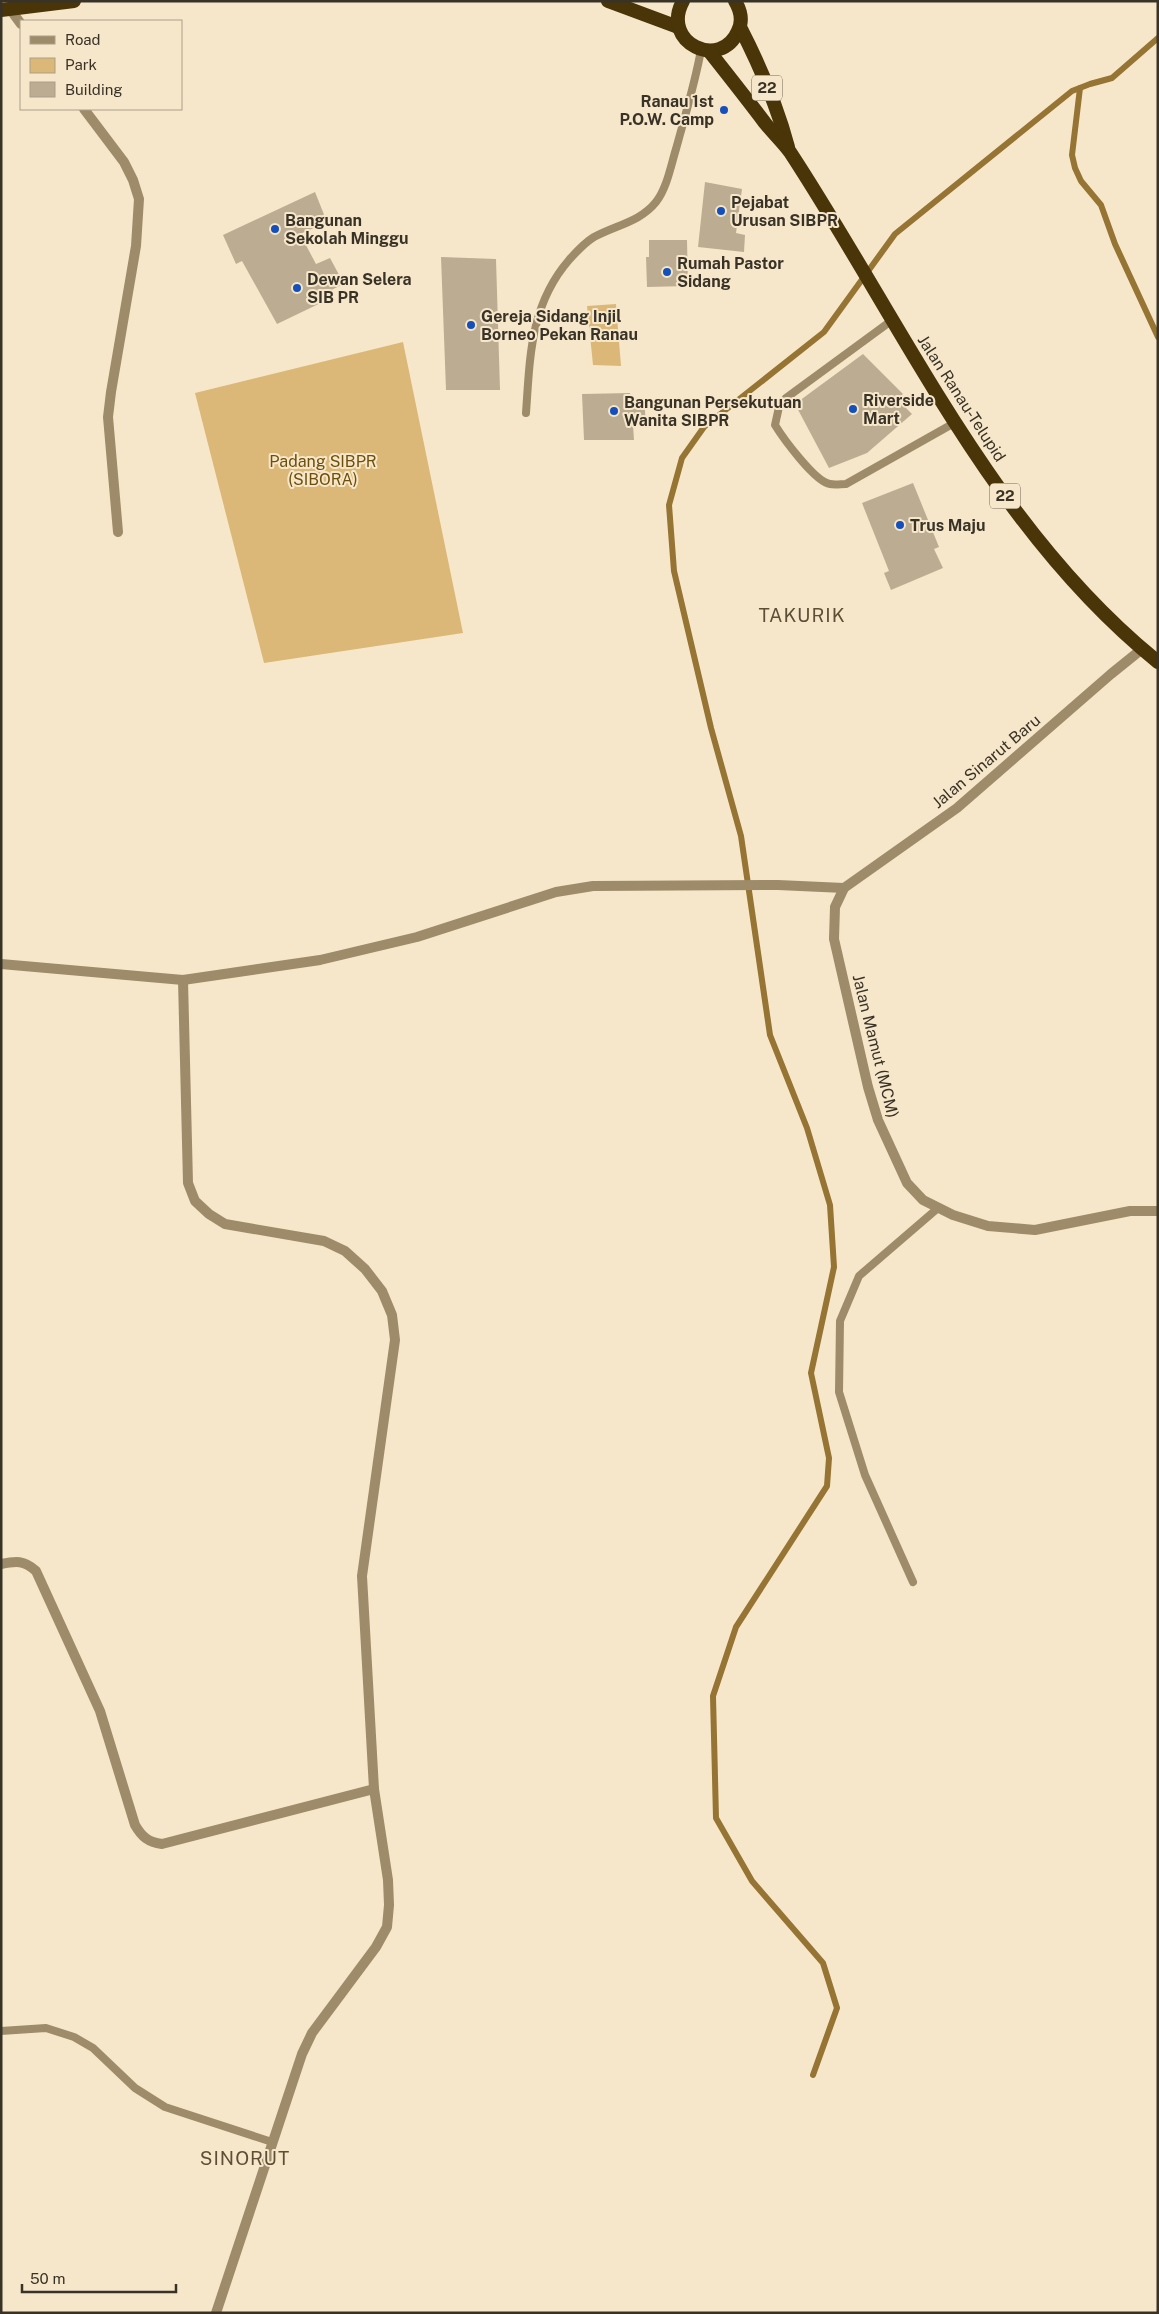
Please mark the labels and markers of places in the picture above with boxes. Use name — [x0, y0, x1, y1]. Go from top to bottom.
place label: Ranau 1st P.O.W. Camp — [620, 92, 714, 129]
marker: Ranau 1st P.O.W. Camp — [718, 104, 730, 116]
place label: Pejabat Urusan SIBPR — [731, 193, 838, 230]
marker: Pejabat Urusan SIBPR — [715, 205, 727, 217]
place label: Bangunan Sekolah Minggu — [285, 211, 408, 248]
marker: Bangunan Sekolah Minggu — [269, 223, 281, 235]
place label: Rumah Pastor Sidang — [677, 254, 784, 291]
marker: Rumah Pastor Sidang — [661, 266, 673, 278]
place label: Dewan Selera SIB PR — [307, 270, 412, 307]
marker: Dewan Selera SIB PR — [291, 282, 303, 294]
place label: Gereja Sidang Injil Borneo Pekan Ranau — [481, 307, 638, 344]
marker: Gereja Sidang Injil Borneo Pekan Ranau — [465, 319, 477, 331]
place label: Riverside Mart — [863, 391, 934, 428]
place label: Bangunan Persekutuan Wanita SIBPR — [624, 393, 802, 430]
marker: Riverside Mart — [847, 403, 859, 415]
marker: Bangunan Persekutuan Wanita SIBPR — [608, 405, 620, 417]
place label: Trus Maju — [910, 516, 986, 535]
marker: Trus Maju — [894, 519, 906, 531]

